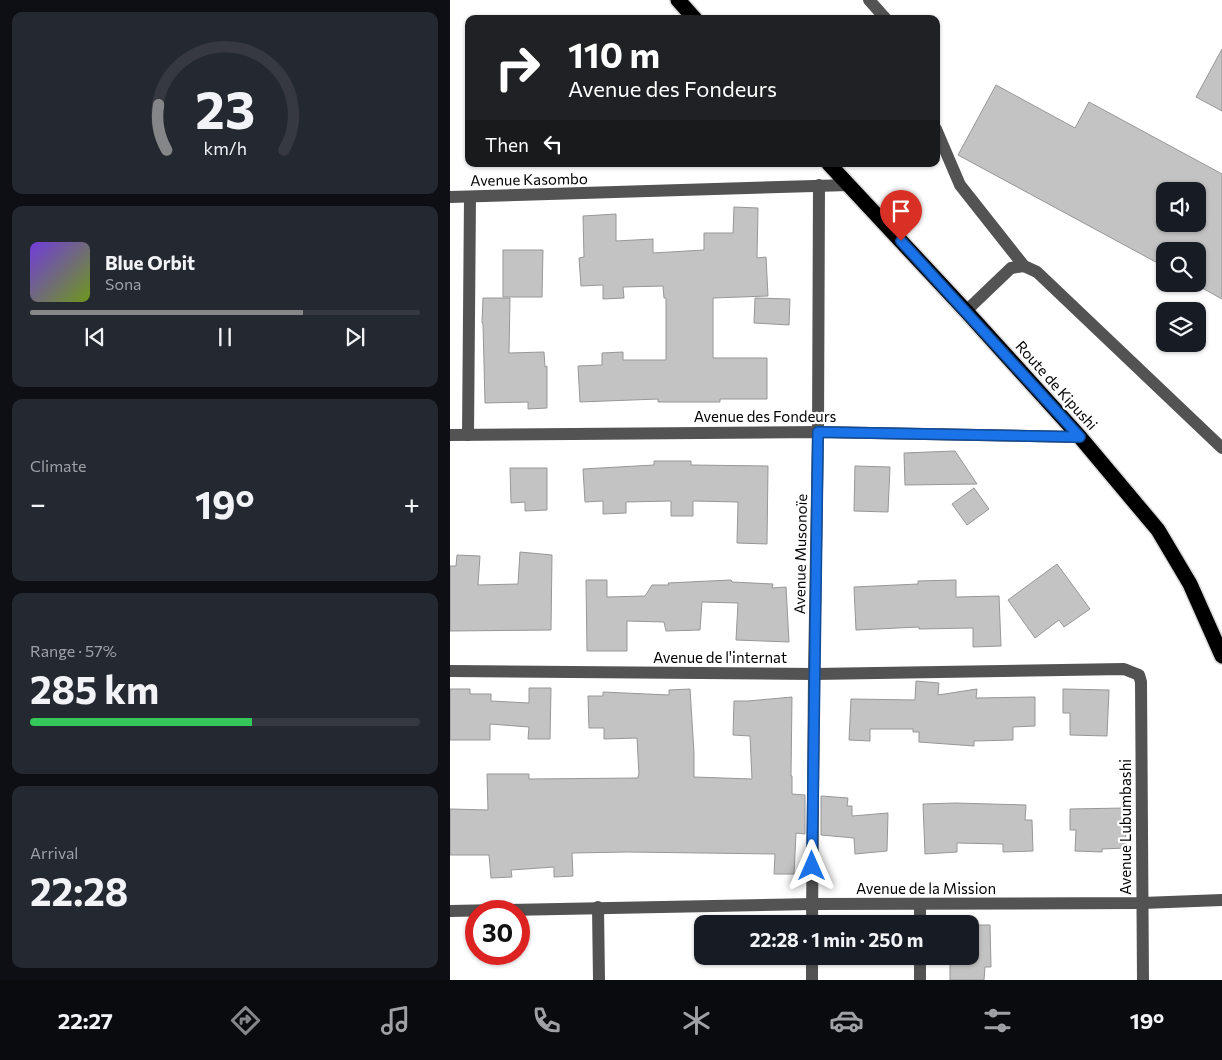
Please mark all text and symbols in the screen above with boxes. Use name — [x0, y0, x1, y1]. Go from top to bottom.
text: 110 m — [568, 32, 660, 75]
icon: right — [485, 35, 550, 100]
text: Avenue des Fondeurs — [568, 75, 777, 102]
text: 23 — [195, 76, 255, 140]
icon: left — [539, 130, 567, 158]
text: Then — [485, 133, 529, 156]
text: km/h — [203, 137, 247, 159]
street label: Avenue Kasombo — [470, 169, 588, 189]
map controls — [1156, 182, 1206, 352]
button: sound — [1156, 182, 1206, 232]
pin — [880, 190, 922, 241]
icon: arrive — [887, 197, 915, 225]
button: search — [1156, 242, 1206, 292]
text: Blue Orbit — [105, 251, 195, 274]
text: Sona — [105, 274, 141, 293]
button: layers — [1156, 302, 1206, 352]
icon: previous — [81, 323, 109, 351]
icon: pause — [211, 323, 239, 351]
icon: next — [341, 323, 369, 351]
street label: Route de Kipushi — [1012, 337, 1102, 433]
street label: Avenue des Fondeurs — [694, 407, 836, 425]
text: Climate — [30, 456, 86, 475]
text: 19° — [195, 480, 255, 527]
text: − — [30, 486, 46, 520]
text: + — [404, 486, 420, 520]
street label: Avenue Musonoïe — [790, 493, 810, 614]
text: Range · 57% — [30, 641, 117, 660]
street label: Avenue de l'internat — [653, 648, 787, 666]
text: 285 km — [30, 665, 159, 712]
street label: Avenue Lubumbashi — [1116, 759, 1134, 895]
position arrow — [785, 839, 837, 891]
text: Arrival — [30, 843, 78, 862]
text: 22:28 — [30, 867, 128, 914]
street label: Avenue de la Mission — [856, 879, 996, 897]
speed limit sign: 30 — [465, 900, 530, 965]
text: 22:28 · 1 min · 250 m — [750, 928, 923, 951]
icon: directions — [228, 1003, 263, 1038]
icon: music — [378, 1003, 413, 1038]
icon: phone — [529, 1003, 564, 1038]
icon: climate — [679, 1003, 714, 1038]
icon: car — [829, 1003, 864, 1038]
icon: filters — [980, 1003, 1015, 1038]
text: 22:27 — [58, 1007, 113, 1034]
text: 19° — [1130, 1007, 1164, 1034]

